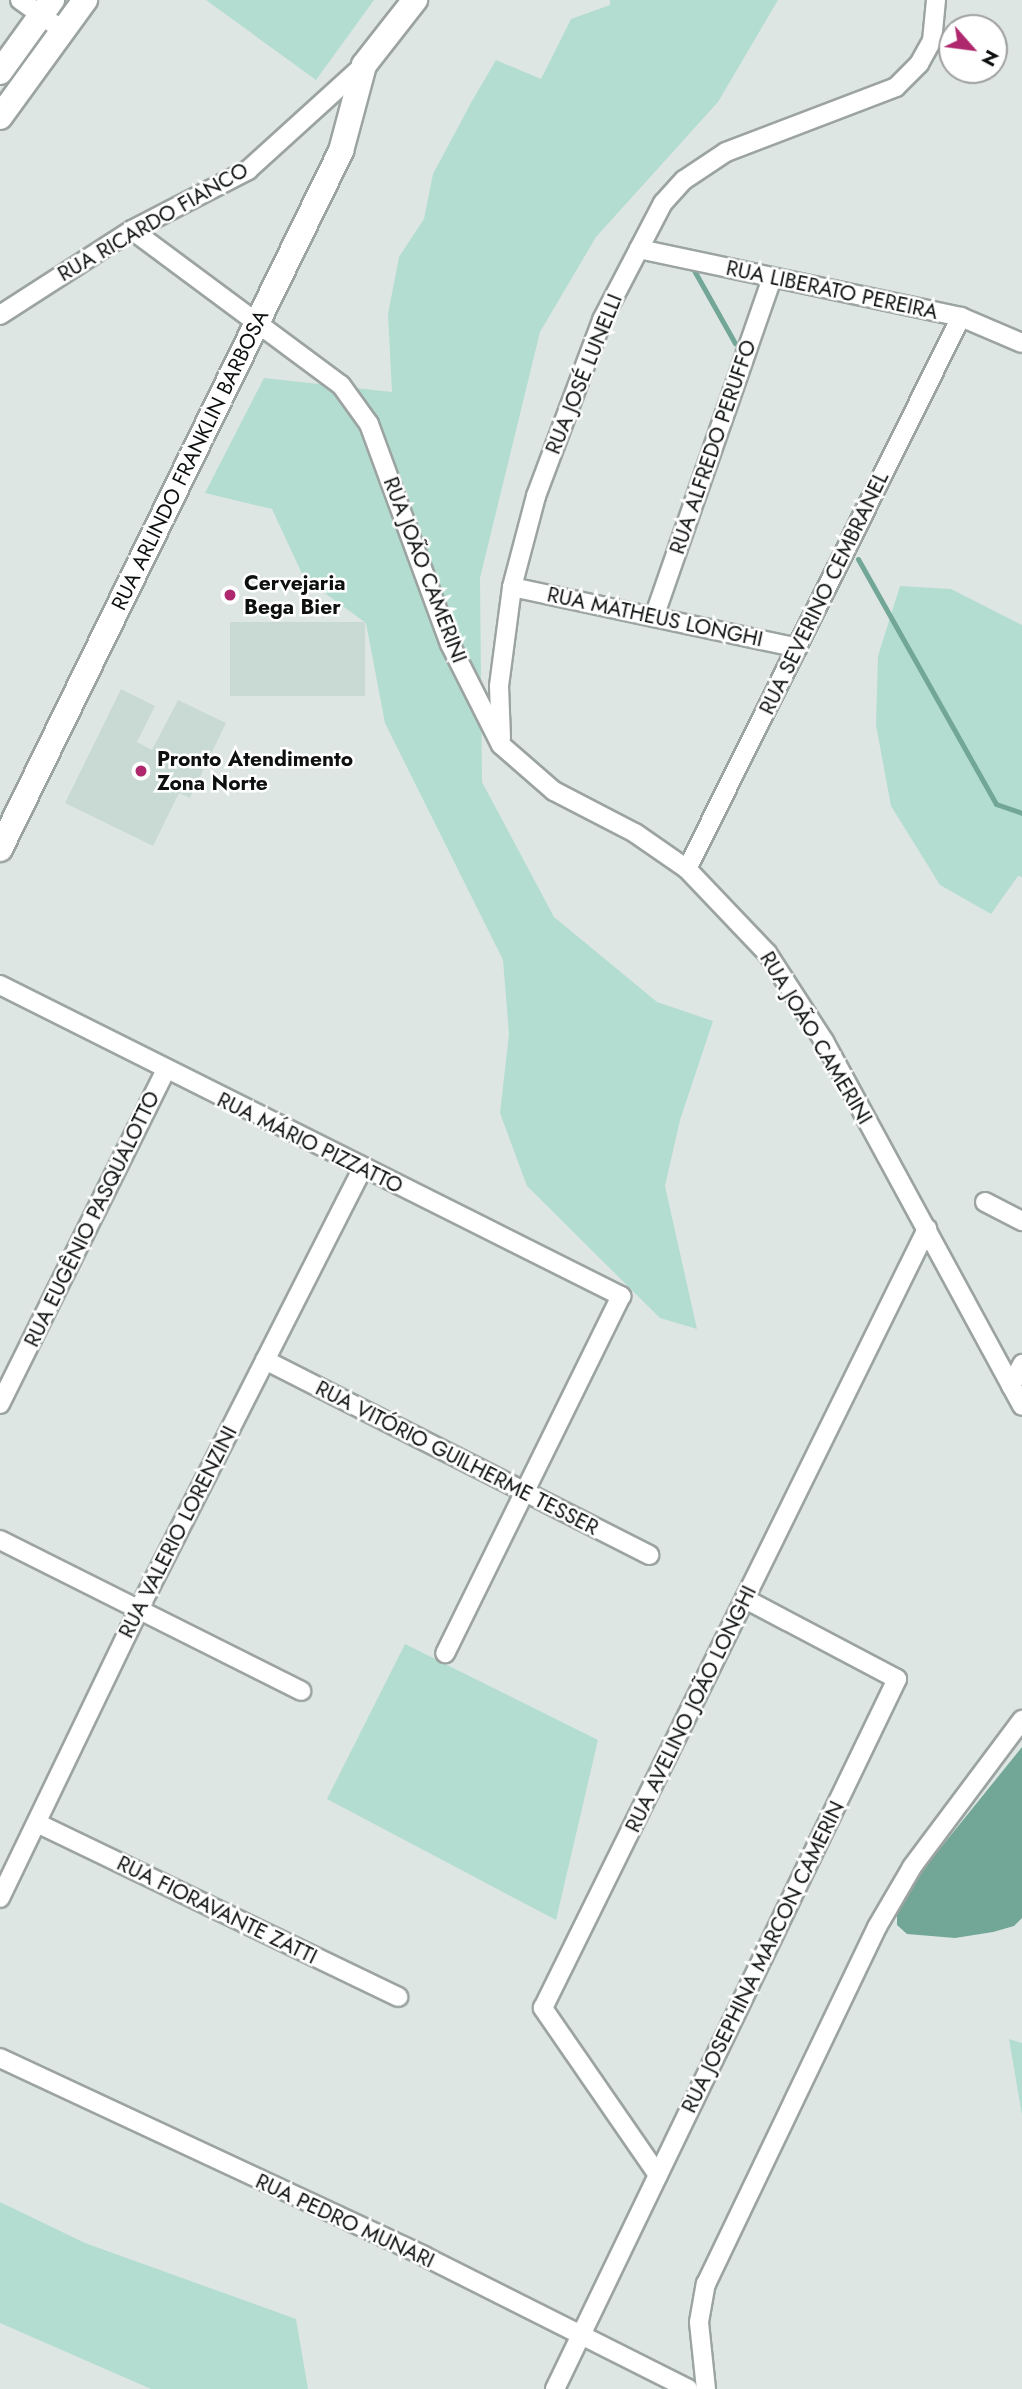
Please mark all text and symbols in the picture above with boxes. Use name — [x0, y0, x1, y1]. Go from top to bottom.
north arrow — [938, 14, 1008, 84]
text: N — [975, 45, 1006, 71]
street label: RUA RICARDO FIANCO — [53, 157, 253, 287]
street label: RUA LIBERATO PEREIRA — [724, 255, 940, 325]
street label: RUA JOSÉ LUNELLI — [540, 290, 628, 458]
street label: RUA ARLINDO FRANKLIN BARBOSA — [106, 306, 274, 614]
street label: RUA ALFREDO PERUFFO — [664, 337, 762, 557]
street label: RUA SEVERINO CEMBRANEL — [754, 467, 894, 719]
street label: RUA JOÃO CAMERINI — [378, 474, 472, 666]
place label: Cervejaria Bega Bier — [244, 570, 346, 620]
street label: RUA MATHEUS LONGHI — [545, 582, 765, 652]
marker: Cervejaria Bega Bier — [222, 587, 238, 603]
place label: Pronto Atendimento Zona Norte — [157, 746, 353, 796]
marker: Pronto Atendimento Zona Norte — [131, 761, 151, 781]
street label: RUA JOÃO CAMERINI — [754, 947, 878, 1129]
street label: RUA EUGÊNIO PASQUALOTTO — [19, 1087, 165, 1351]
street label: RUA MÁRIO PIZZATTO — [213, 1087, 407, 1199]
street label: RUA VITÓRIO GUILHERME TESSER — [311, 1375, 603, 1541]
street label: RUA VALERIO LORENZINI — [114, 1422, 242, 1642]
street label: RUA AVELINO JOÃO LONGHI — [620, 1582, 762, 1836]
street label: RUA JOSEPHINA MARCON CAMERIN — [676, 1797, 850, 2117]
street label: RUA FIORAVANTE ZATTI — [113, 1851, 321, 1969]
street label: RUA PEDRO MUNARI — [252, 2169, 438, 2273]

